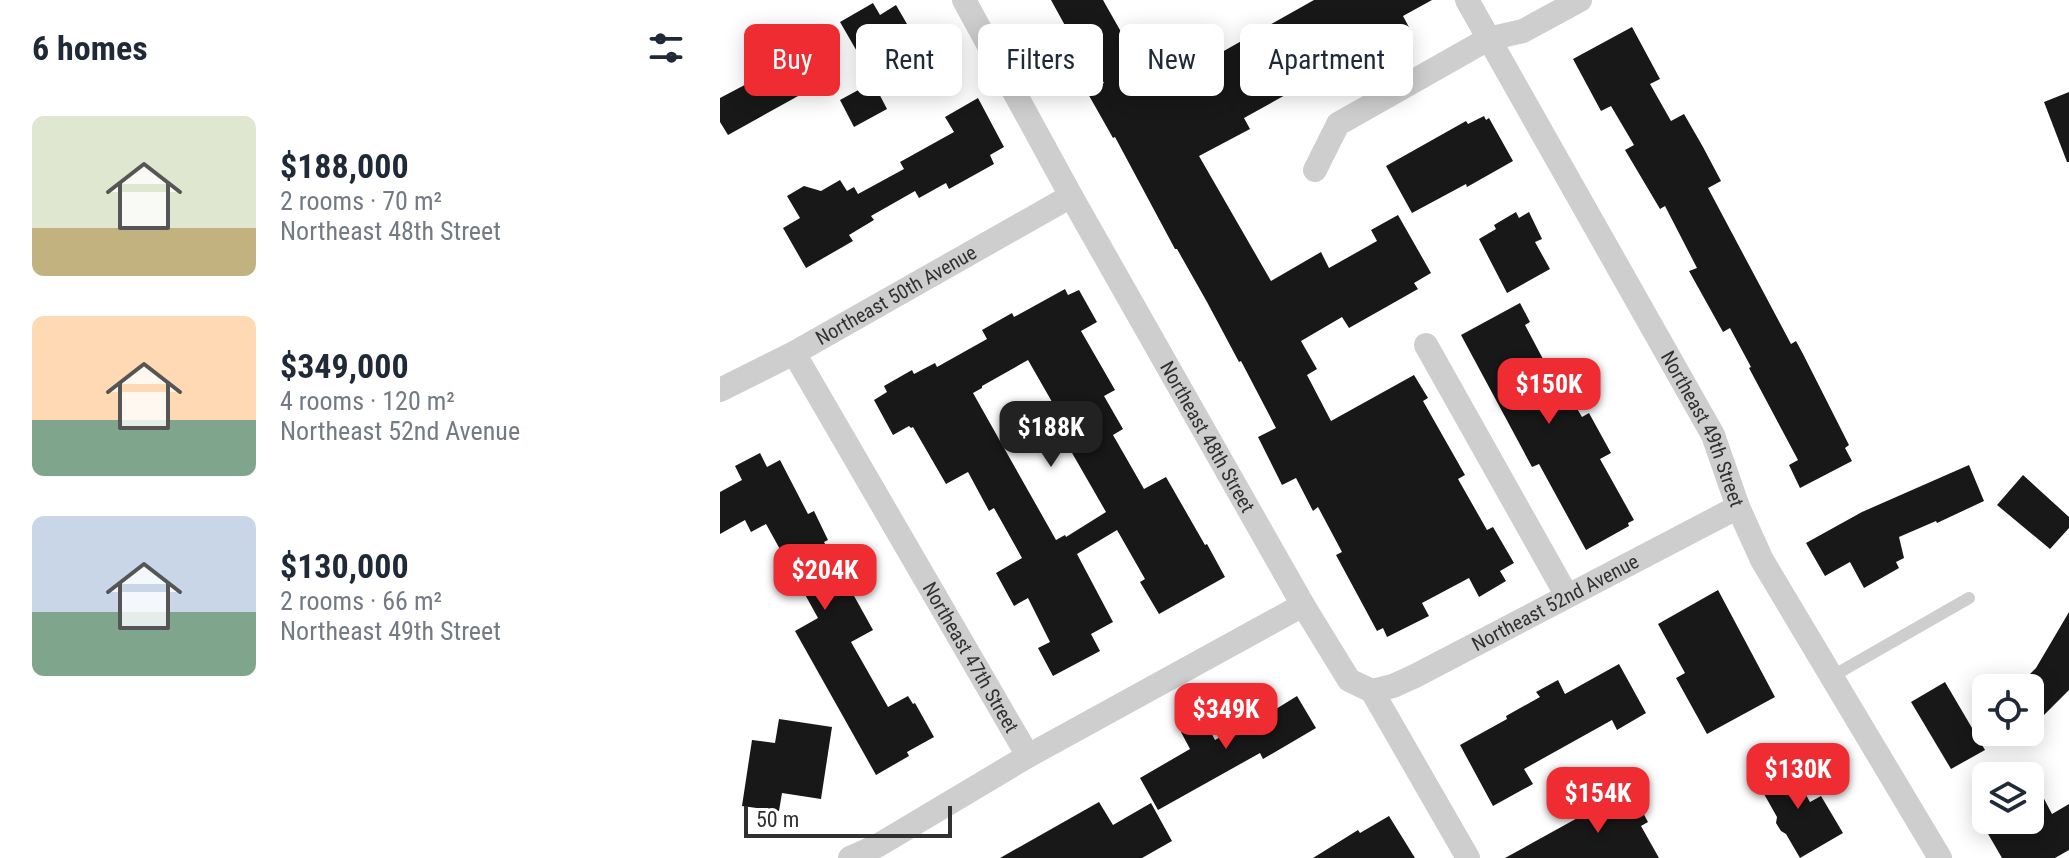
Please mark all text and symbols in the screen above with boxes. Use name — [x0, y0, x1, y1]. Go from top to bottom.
chip: Buy — [744, 24, 840, 96]
chip: Rent — [856, 24, 962, 96]
chip: Filters — [978, 24, 1103, 96]
chip: New — [1119, 24, 1224, 96]
chip: Apartment — [1240, 24, 1413, 96]
icon: filters — [644, 26, 688, 70]
text: 6 homes — [32, 28, 148, 68]
text: $188,000 — [280, 146, 409, 186]
icon: home — [96, 148, 192, 244]
text: 2 rooms · 70 m² — [280, 186, 442, 216]
text: Northeast 48th Street — [280, 216, 501, 246]
street label: Northeast 50th Avenue — [811, 240, 981, 350]
text: $349,000 — [280, 346, 409, 386]
street label: Northeast 49th Street — [1656, 347, 1749, 510]
icon: home — [96, 348, 192, 444]
street label: Northeast 48th Street — [1155, 357, 1260, 517]
pin: $150K — [1493, 358, 1605, 426]
text: $150K — [1516, 369, 1582, 399]
text: 4 rooms · 120 m² — [280, 386, 455, 416]
pin: $188K — [995, 401, 1107, 469]
text: $188K — [1018, 412, 1084, 442]
text: Northeast 52nd Avenue — [280, 416, 520, 446]
pin: $204K — [769, 544, 881, 612]
text: $130,000 — [280, 546, 409, 586]
icon: home — [96, 548, 192, 644]
street label: Northeast 52nd Avenue — [1468, 549, 1643, 656]
text: $204K — [792, 555, 858, 585]
street label: Northeast 47th Street — [918, 578, 1024, 737]
text: 2 rooms · 66 m² — [280, 586, 442, 616]
text: Northeast 49th Street — [280, 616, 501, 646]
map controls — [1972, 674, 2044, 834]
button: locate — [1972, 674, 2044, 746]
pin: $349K — [1170, 683, 1282, 751]
text: $349K — [1193, 694, 1259, 724]
pin: $130K — [1742, 743, 1854, 811]
text: $130K — [1765, 754, 1831, 784]
button: layers — [1972, 762, 2044, 834]
pin: $154K — [1542, 767, 1654, 835]
text: $154K — [1565, 778, 1631, 808]
scale bar — [744, 802, 952, 838]
text: 50 m — [756, 807, 799, 832]

